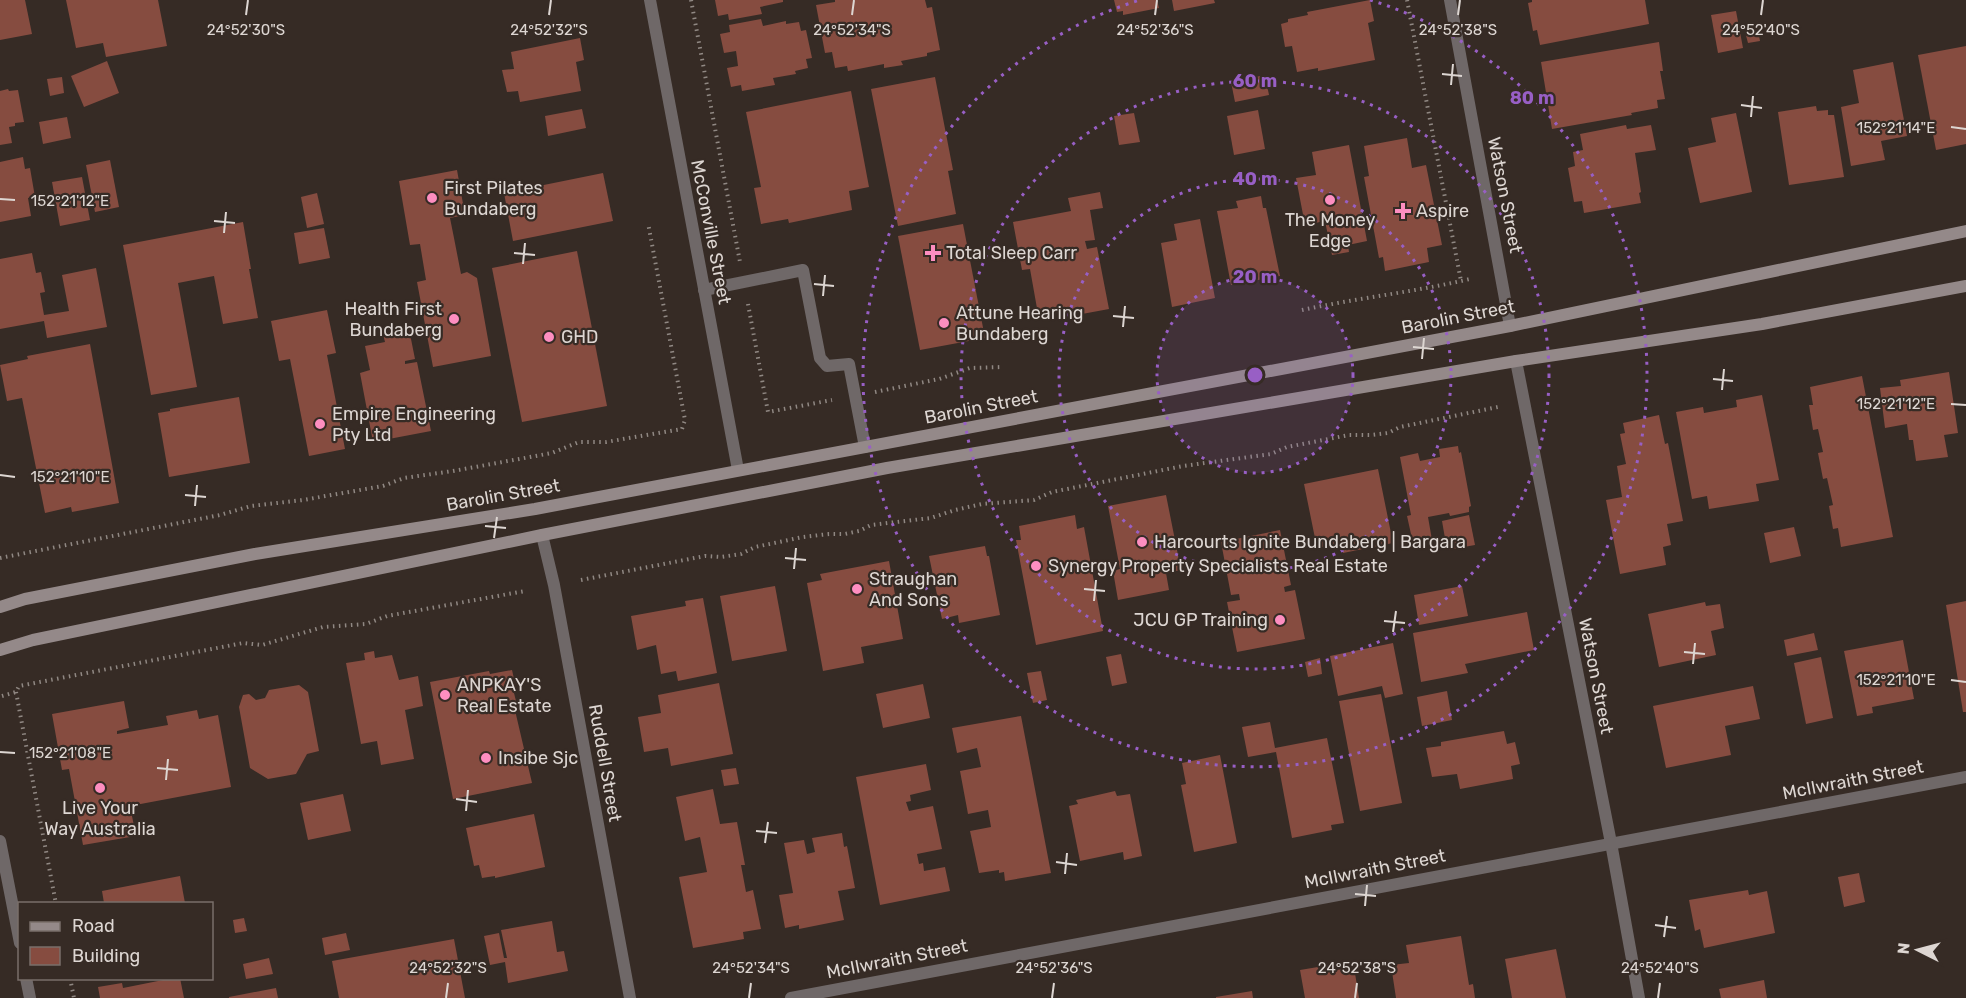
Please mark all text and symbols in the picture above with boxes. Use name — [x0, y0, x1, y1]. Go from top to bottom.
text: 24°52'30"S — [207, 21, 285, 39]
text: 24°52'32"S — [510, 21, 588, 39]
text: 24°52'34"S — [813, 21, 891, 39]
text: 24°52'36"S — [1116, 21, 1194, 39]
text: 24°52'38"S — [1419, 21, 1497, 39]
text: 24°52'40"S — [1722, 21, 1800, 39]
text: 60 m — [1233, 70, 1277, 92]
text: 80 m — [1510, 87, 1554, 109]
text: 152°21'14"E — [1857, 119, 1935, 137]
street label: Watson Street — [1483, 135, 1527, 255]
street label: McConville Street — [686, 158, 736, 306]
text: 40 m — [1233, 168, 1277, 190]
place label: First Pilates Bundaberg — [444, 177, 543, 220]
marker: First Pilates Bundaberg — [425, 191, 439, 205]
text: 152°21'12"E — [31, 192, 109, 210]
marker: The Money Edge — [1323, 193, 1337, 207]
place label: Aspire — [1416, 200, 1469, 222]
marker: Aspire — [1394, 202, 1412, 220]
place label: The Money Edge — [1285, 209, 1375, 252]
place label: Total Sleep Carr — [946, 242, 1077, 264]
marker: Total Sleep Carr — [924, 244, 942, 262]
text: 20 m — [1233, 266, 1277, 288]
street label: Barolin Street — [1399, 295, 1517, 339]
place label: Health First Bundaberg — [344, 298, 442, 341]
place label: Attune Hearing Bundaberg — [956, 302, 1084, 345]
marker: Health First Bundaberg — [447, 312, 461, 326]
marker: Attune Hearing Bundaberg — [937, 316, 951, 330]
place label: GHD — [561, 326, 599, 348]
marker: GHD — [542, 330, 556, 344]
centre of rings — [1245, 365, 1265, 385]
street label: Barolin Street — [922, 385, 1040, 429]
text: 152°21'12"E — [1857, 395, 1935, 413]
place label: Empire Engineering Pty Ltd — [332, 403, 496, 446]
marker: Empire Engineering Pty Ltd — [313, 417, 327, 431]
text: 152°21'10"E — [30, 468, 110, 486]
street label: Barolin Street — [444, 474, 562, 516]
place label: Harcourts Ignite Bundaberg | Bargara — [1154, 531, 1466, 553]
marker: Harcourts Ignite Bundaberg | Bargara — [1135, 535, 1149, 549]
place label: Synergy Property Specialists Real Estate — [1048, 555, 1388, 577]
marker: Synergy Property Specialists Real Estate — [1029, 559, 1043, 573]
place label: Straughan And Sons — [869, 568, 957, 611]
marker: Straughan And Sons — [850, 582, 864, 596]
place label: JCU GP Training — [1133, 609, 1268, 631]
marker: JCU GP Training — [1273, 613, 1287, 627]
street label: Watson Street — [1574, 616, 1618, 736]
text: 152°21'10"E — [1856, 671, 1936, 689]
place label: ANPKAY'S Real Estate — [457, 674, 552, 717]
marker: ANPKAY'S Real Estate — [438, 688, 452, 702]
street label: Ruddell Street — [584, 702, 626, 824]
text: 152°21'08"E — [29, 744, 111, 762]
place label: Insibe Sjc — [498, 747, 578, 769]
marker: Insibe Sjc — [479, 751, 493, 765]
street label: McIlwraith Street — [1781, 756, 1925, 804]
marker: Live Your Way Australia — [93, 781, 107, 795]
place label: Live Your Way Australia — [44, 797, 156, 840]
street label: McIlwraith Street — [1303, 845, 1447, 893]
legend — [18, 902, 213, 980]
text: Road — [72, 915, 115, 937]
north arrow — [1888, 920, 1948, 980]
street label: McIlwraith Street — [825, 935, 969, 983]
text: N — [1894, 942, 1914, 955]
text: Building — [72, 945, 140, 967]
text: 24°52'32"S — [409, 959, 487, 977]
text: 24°52'34"S — [712, 959, 790, 977]
text: 24°52'36"S — [1015, 959, 1093, 977]
text: 24°52'38"S — [1318, 959, 1396, 977]
text: 24°52'40"S — [1621, 959, 1699, 977]

